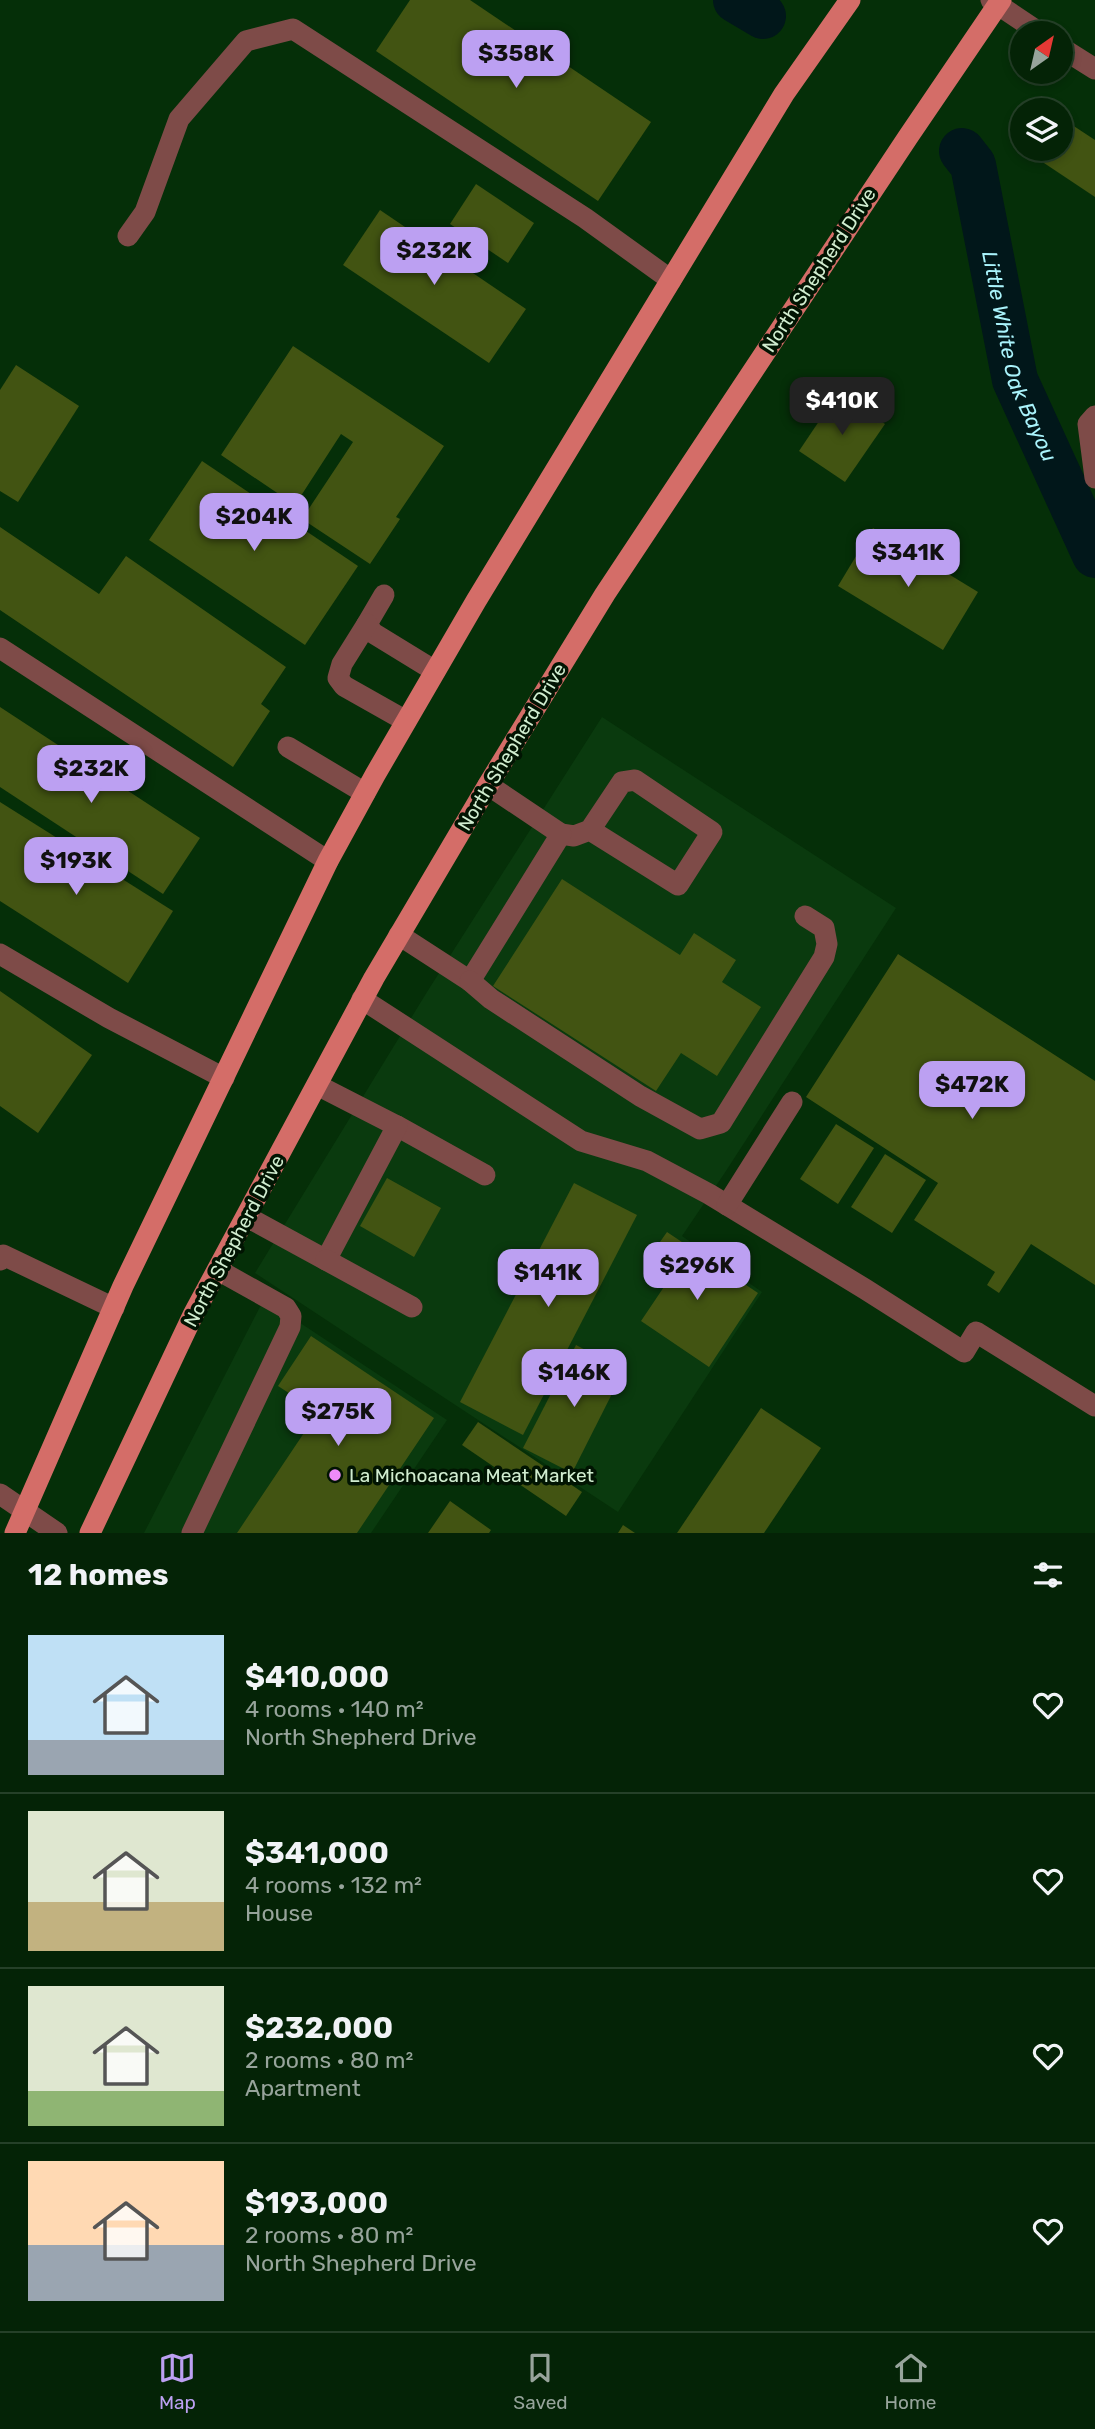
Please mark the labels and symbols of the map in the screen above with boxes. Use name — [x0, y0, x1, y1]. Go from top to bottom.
north arrow — [1010, 21, 1073, 84]
pin: $358K — [467, 31, 565, 90]
street label: North Shepherd Drive — [757, 184, 881, 356]
pin: $232K — [385, 228, 483, 287]
water label: Little White Oak Bayou — [978, 248, 1063, 465]
pin: $410K — [793, 378, 891, 437]
pin: $204K — [205, 494, 303, 553]
pin: $341K — [859, 530, 957, 589]
street label: North Shepherd Drive — [453, 659, 571, 835]
pin: $232K — [42, 746, 140, 805]
pin: $193K — [27, 838, 125, 897]
pin: $472K — [923, 1062, 1021, 1121]
street label: North Shepherd Drive — [179, 1151, 289, 1331]
pin: $296K — [648, 1242, 746, 1302]
pin: $141K — [499, 1250, 597, 1309]
pin: $146K — [525, 1350, 623, 1409]
pin: $275K — [289, 1388, 387, 1448]
place label: La Michoacana Meat Market — [349, 1464, 595, 1487]
marker: La Michoacana Meat Market — [327, 1467, 343, 1483]

